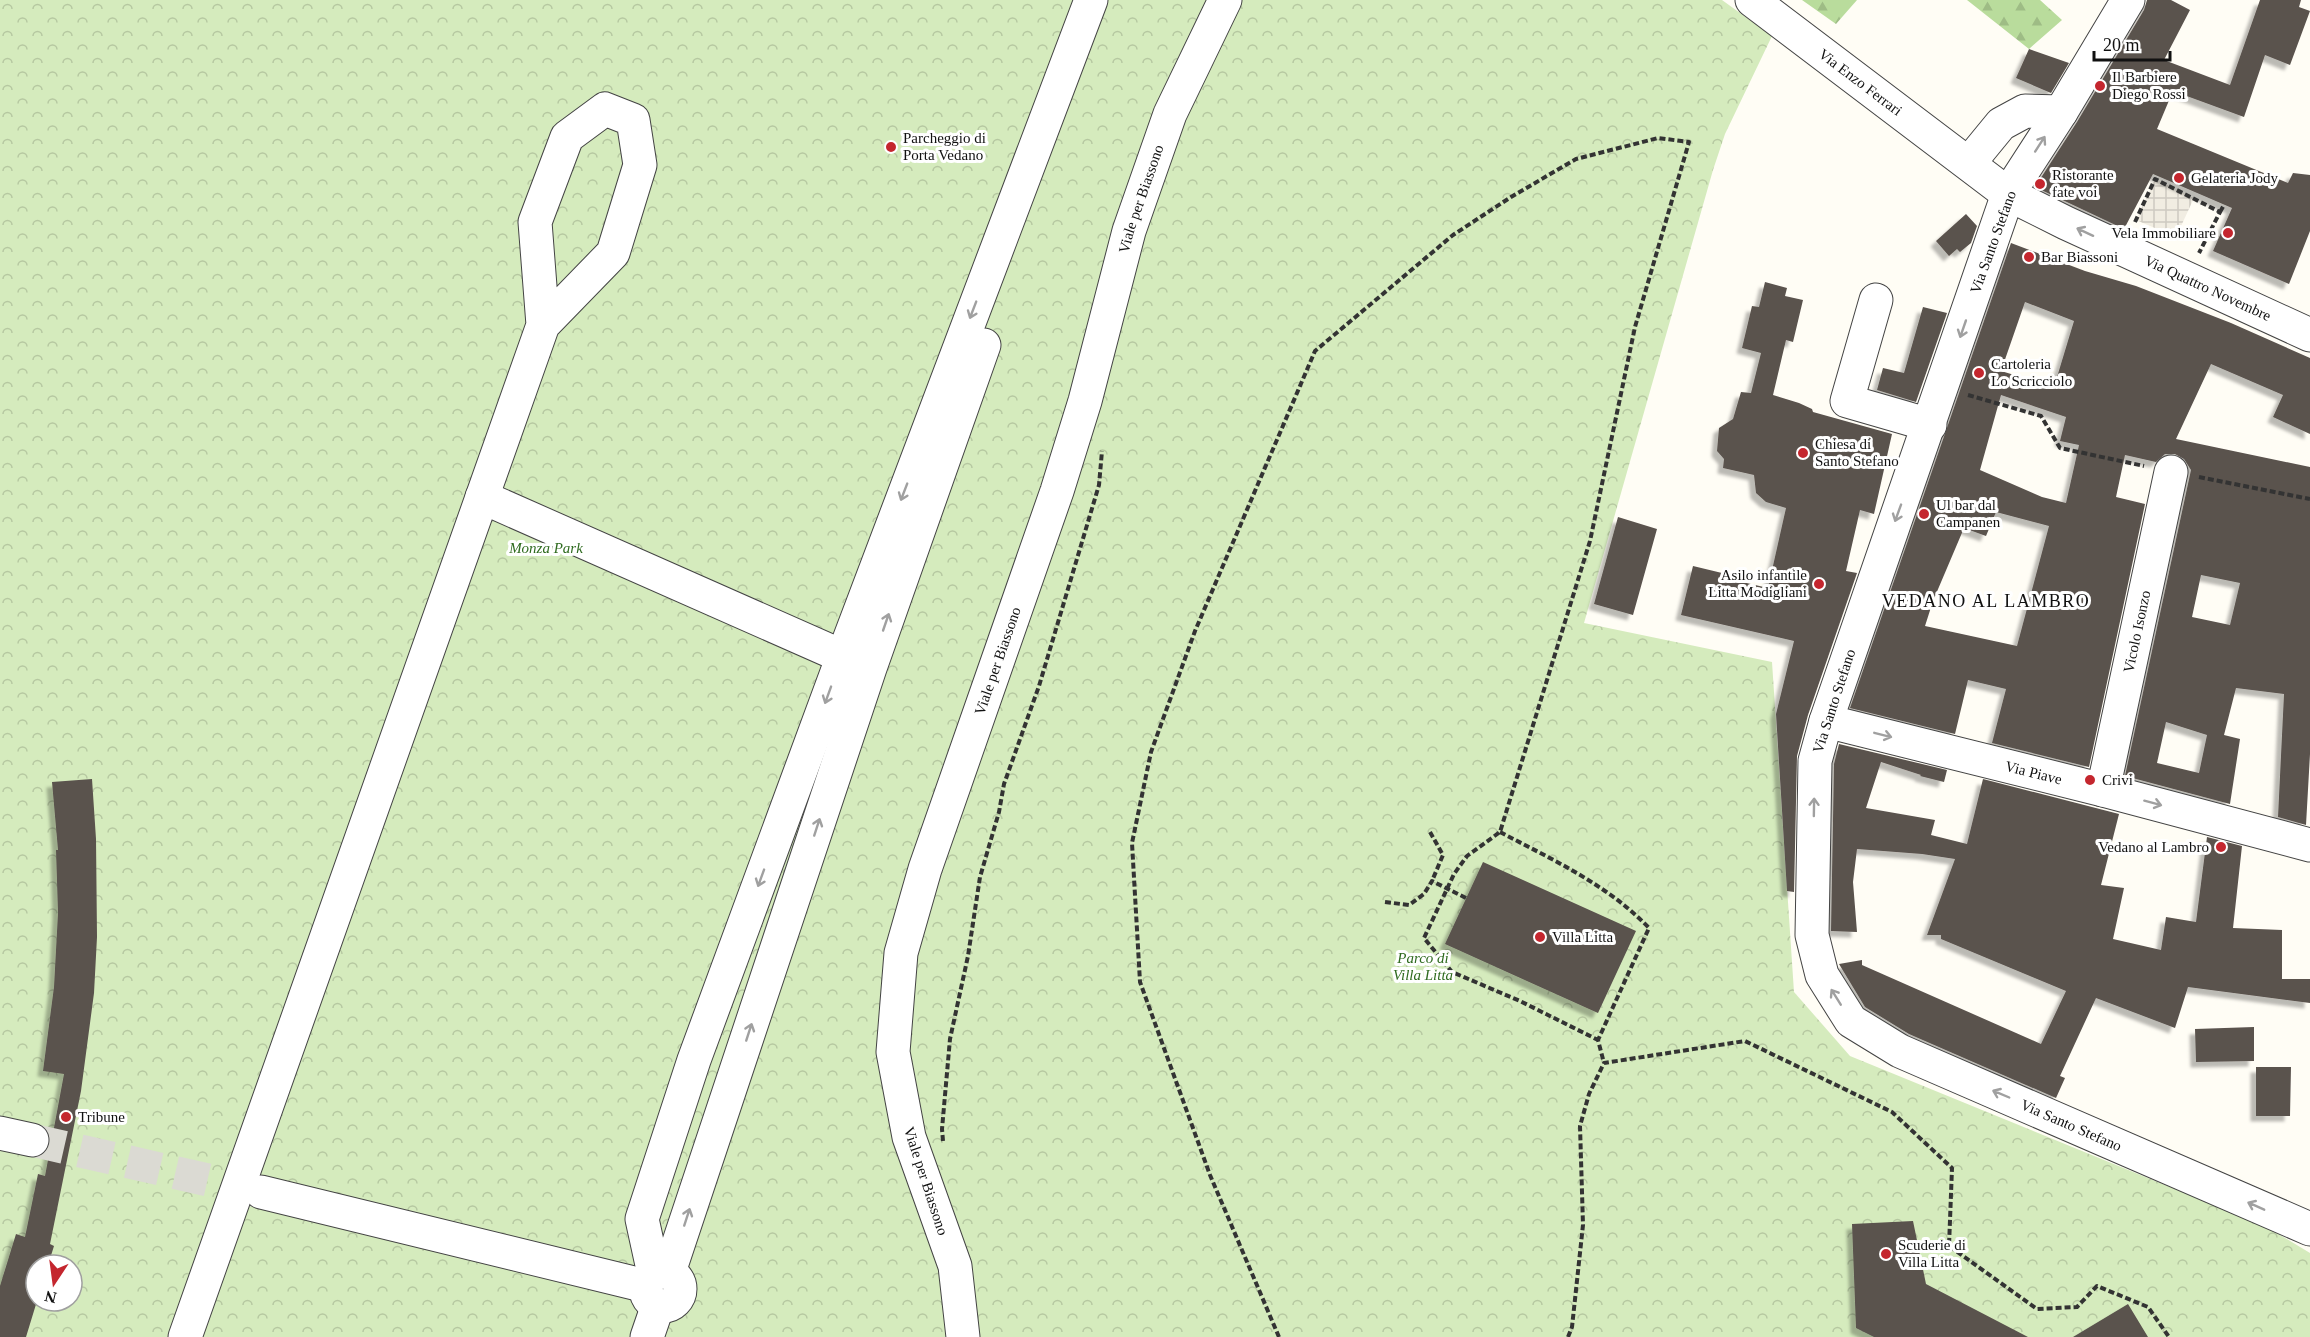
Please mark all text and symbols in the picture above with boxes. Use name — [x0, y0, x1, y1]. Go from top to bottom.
scale bar — [2094, 24, 2170, 62]
text: 20 m — [2103, 35, 2140, 55]
street label: Via Enzo Ferrari — [1816, 46, 1905, 119]
place label: Il Barbiere Diego Rossi — [2112, 69, 2186, 102]
marker: Il Barbiere Diego Rossi — [2093, 79, 2107, 93]
place label: Parcheggio di Porta Vedano — [903, 130, 986, 163]
one-way arrow — [2034, 137, 2046, 153]
marker: Parcheggio di Porta Vedano — [884, 140, 898, 154]
street label: Viale per Biassono — [1116, 143, 1167, 255]
place label: Ristorante fate voi — [2052, 167, 2114, 200]
place label: Gelateria Jody — [2191, 170, 2279, 186]
marker: Gelateria Jody — [2172, 171, 2186, 185]
marker: Ristorante fate voi — [2033, 177, 2047, 191]
street label: Via Santo Stefano — [1967, 188, 2019, 296]
one-way arrow — [2077, 225, 2095, 237]
place label: Vela Immobiliare — [2111, 225, 2216, 241]
marker: Vela Immobiliare — [2221, 226, 2235, 240]
place label: Bar Biassoni — [2041, 249, 2118, 265]
marker: Bar Biassoni — [2022, 250, 2036, 264]
street label: Via Quattro Novembre — [2142, 252, 2274, 324]
one-way arrow — [967, 300, 978, 319]
one-way arrow — [1956, 319, 1967, 338]
place label: Cartoleria Lo Scricciolo — [1991, 356, 2072, 389]
marker: Cartoleria Lo Scricciolo — [1972, 366, 1986, 380]
place label: Chiesa di Santo Stefano — [1815, 436, 1899, 469]
marker: Chiesa di Santo Stefano — [1796, 446, 1810, 460]
one-way arrow — [898, 483, 909, 501]
place label: Ul bar dal Campanen — [1936, 497, 2001, 530]
one-way arrow — [1892, 503, 1903, 522]
marker: Ul bar dal Campanen — [1917, 507, 1931, 521]
park label: Monza Park — [508, 540, 583, 556]
place label: Asilo infantile Litta Modigliani — [1708, 567, 1807, 600]
marker: Asilo infantile Litta Modigliani — [1812, 577, 1826, 591]
street label: Vicolo Isonzo — [2120, 589, 2153, 674]
district label: VEDANO AL LAMBRO — [1882, 591, 2090, 611]
street label: Viale per Biassono — [971, 605, 1024, 717]
one-way arrow — [881, 613, 892, 632]
street label: Via Santo Stefano — [1810, 647, 1858, 755]
one-way arrow — [822, 685, 833, 703]
one-way arrow — [1873, 730, 1892, 742]
street label: Via Piave — [2004, 758, 2064, 788]
place label: Crivi — [2102, 772, 2133, 788]
marker: Crivi — [2083, 773, 2097, 787]
one-way arrow — [1808, 798, 1820, 818]
one-way arrow — [2144, 798, 2163, 810]
one-way arrow — [812, 818, 823, 837]
place label: Vedano al Lambro — [2098, 839, 2209, 855]
marker: Vedano al Lambro — [2214, 840, 2228, 854]
one-way arrow — [755, 868, 766, 887]
place label: Villa Litta — [1552, 929, 1614, 945]
marker: Villa Litta — [1533, 930, 1547, 944]
park label: Parco di Villa Litta — [1393, 950, 1453, 983]
one-way arrow — [1830, 989, 1842, 1006]
one-way arrow — [744, 1023, 755, 1042]
one-way arrow — [1992, 1088, 2010, 1099]
street label: Via Santo Stefano — [2018, 1096, 2124, 1154]
place label: Tribune — [78, 1109, 125, 1125]
marker: Tribune — [59, 1110, 73, 1124]
street label: Viale per Biassono — [901, 1125, 951, 1237]
one-way arrow — [2248, 1199, 2266, 1211]
one-way arrow — [682, 1208, 693, 1227]
place label: Scuderie di Villa Litta — [1898, 1237, 1966, 1270]
marker: Scuderie di Villa Litta — [1879, 1247, 1893, 1261]
north arrow — [24, 1253, 84, 1313]
text: N — [43, 1287, 58, 1307]

